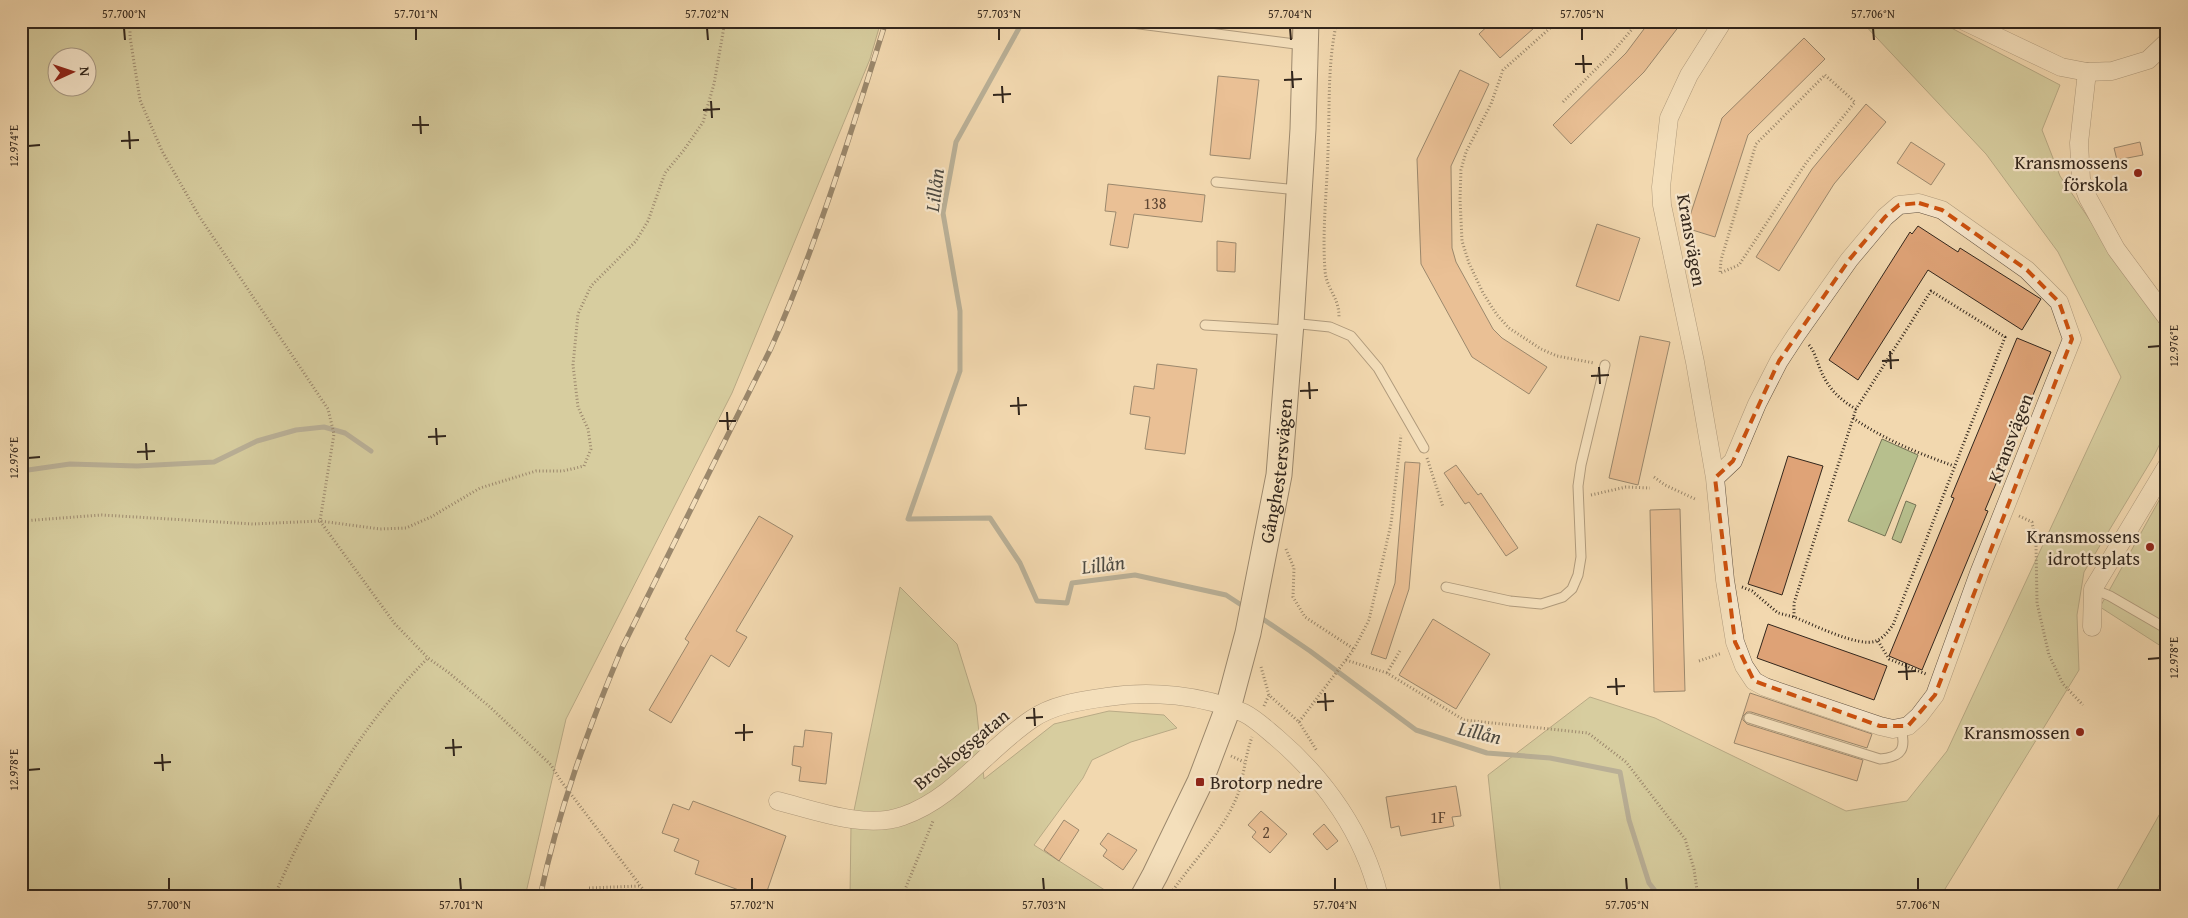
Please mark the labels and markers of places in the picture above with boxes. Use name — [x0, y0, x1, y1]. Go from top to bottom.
place label: Kransmossens förskola — [2014, 148, 2128, 198]
marker: Kransmossens förskola — [2132, 167, 2144, 179]
place label: Kransmossens idrottsplats — [2026, 522, 2140, 572]
marker: Kransmossens idrottsplats — [2144, 541, 2156, 553]
place label: Kransmossen — [1964, 718, 2070, 746]
marker: Kransmossen — [2074, 726, 2086, 738]
place label: Brotorp nedre — [1210, 768, 1323, 796]
marker: Brotorp nedre — [1194, 776, 1206, 788]

